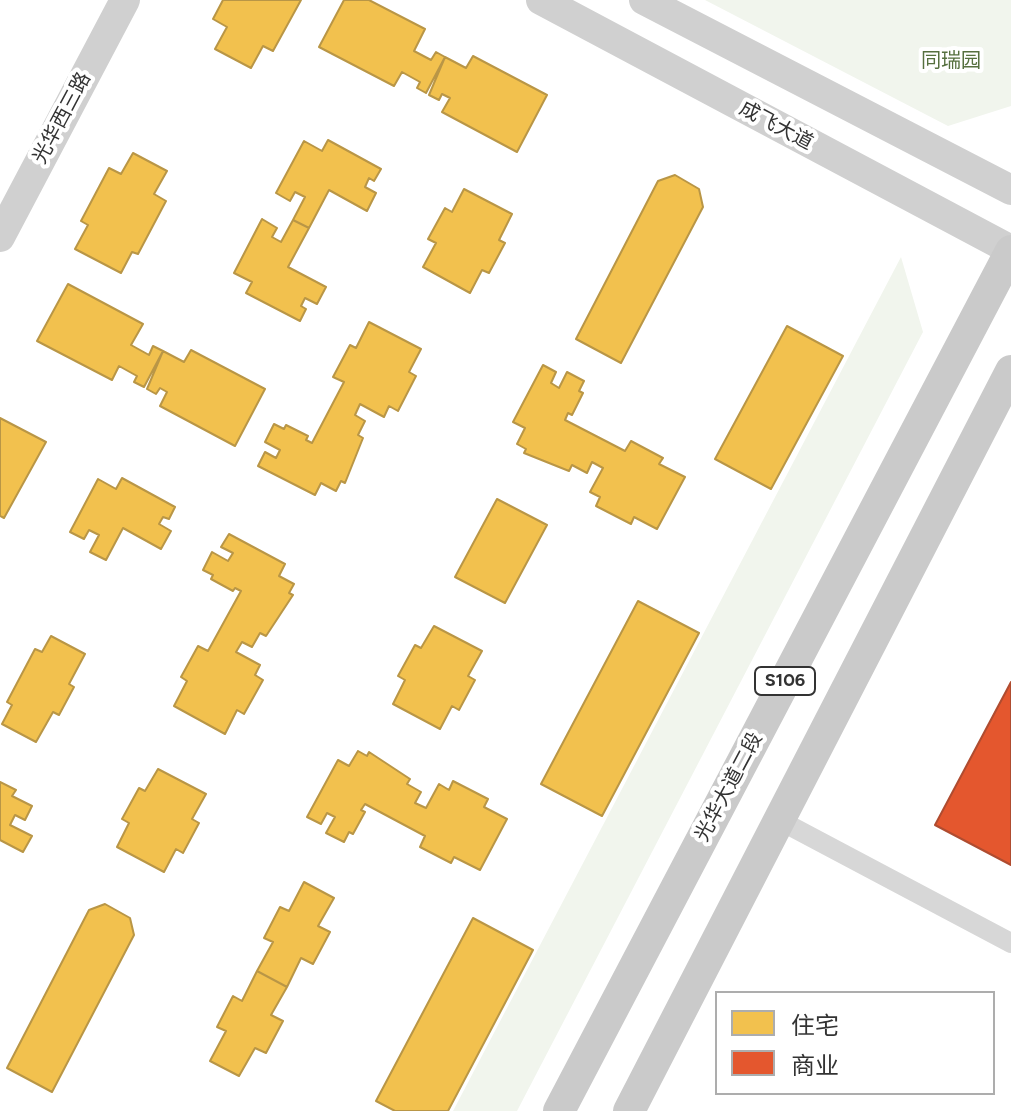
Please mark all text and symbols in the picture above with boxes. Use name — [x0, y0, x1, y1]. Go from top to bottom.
park label: 同瑞园 — [921, 49, 981, 73]
street label: 光华西三路 — [28, 68, 96, 168]
street label: 成飞大道 — [735, 97, 817, 155]
road number: S106 — [755, 667, 815, 695]
street label: 光华大道二段 — [690, 728, 768, 846]
legend — [715, 991, 995, 1095]
text: 住宅 — [791, 1011, 839, 1040]
text: 商业 — [791, 1051, 839, 1080]

